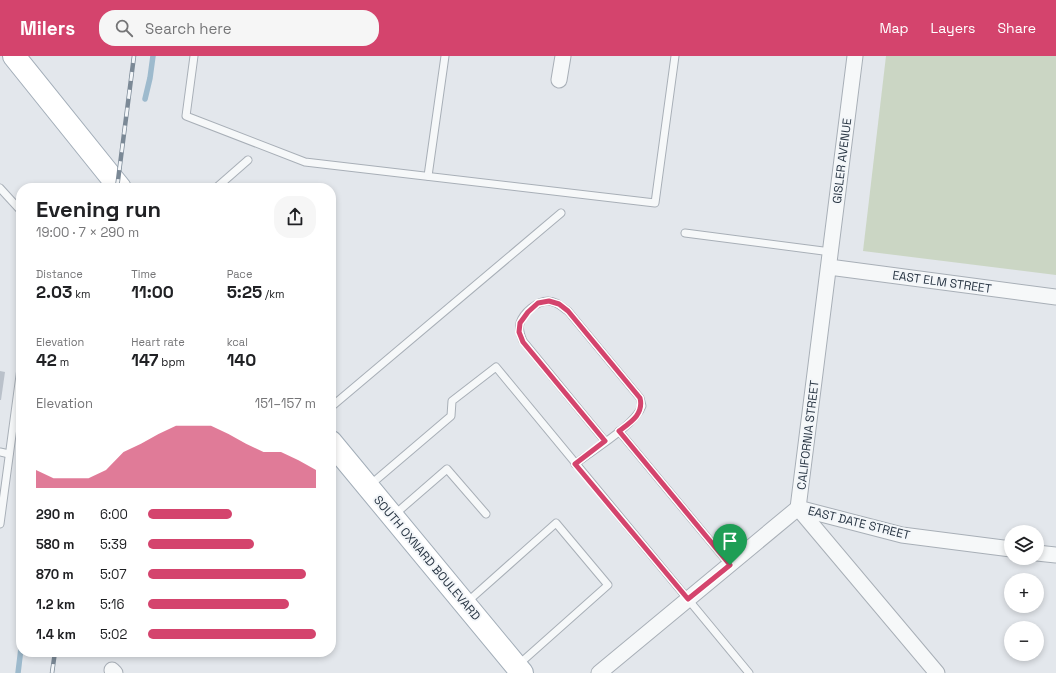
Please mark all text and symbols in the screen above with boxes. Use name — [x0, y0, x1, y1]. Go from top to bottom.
search box — [99, 10, 379, 46]
text: Milers — [20, 16, 75, 41]
icon: search — [113, 17, 135, 39]
text: Search here — [145, 19, 232, 38]
text: Map — [879, 19, 909, 37]
text: Layers — [931, 19, 975, 37]
text: Share — [997, 19, 1036, 37]
street label: GISLER AVENUE — [829, 117, 855, 205]
text: Evening run — [36, 195, 161, 223]
button: share — [274, 196, 316, 238]
text: 19:00 · 7 × 290 m — [36, 224, 139, 241]
text: Distance — [36, 267, 83, 281]
text: Time — [131, 267, 156, 281]
text: Pace — [227, 267, 252, 281]
street label: EAST ELM STREET — [891, 267, 993, 297]
text: 2.03 — [36, 281, 72, 303]
text: 11:00 — [131, 281, 174, 303]
text: 5:25 — [227, 281, 262, 303]
text: km — [72, 287, 91, 301]
text: /km — [262, 287, 285, 301]
text: Elevation — [36, 335, 84, 349]
text: Heart rate — [131, 335, 185, 349]
text: kcal — [227, 335, 248, 349]
text: 42 — [36, 349, 57, 371]
text: 147 — [131, 349, 159, 371]
text: 140 — [227, 349, 256, 371]
text: m — [57, 355, 69, 369]
text: bpm — [159, 355, 185, 369]
street label: CALIFORNIA STREET — [793, 379, 823, 491]
text: Elevation — [36, 395, 93, 412]
text: 151–157 m — [255, 395, 316, 412]
street label: SOUTH OXNARD BOULEVARD — [370, 492, 484, 624]
street label: EAST DATE STREET — [806, 503, 912, 543]
text: 290 m — [36, 506, 75, 523]
text: 6:00 — [100, 506, 128, 523]
pin — [713, 524, 747, 565]
map controls — [1004, 525, 1044, 661]
button: layers — [1004, 525, 1044, 565]
icon: arrive — [719, 530, 741, 552]
text: 580 m — [36, 536, 74, 553]
text: 5:39 — [100, 536, 127, 553]
text: 870 m — [36, 566, 74, 583]
text: 5:07 — [100, 566, 127, 583]
button: + — [1004, 573, 1044, 613]
text: 1.2 km — [36, 596, 75, 613]
text: 5:16 — [100, 596, 124, 613]
button: − — [1004, 621, 1044, 661]
text: 1.4 km — [36, 626, 76, 643]
text: 5:02 — [100, 626, 127, 643]

